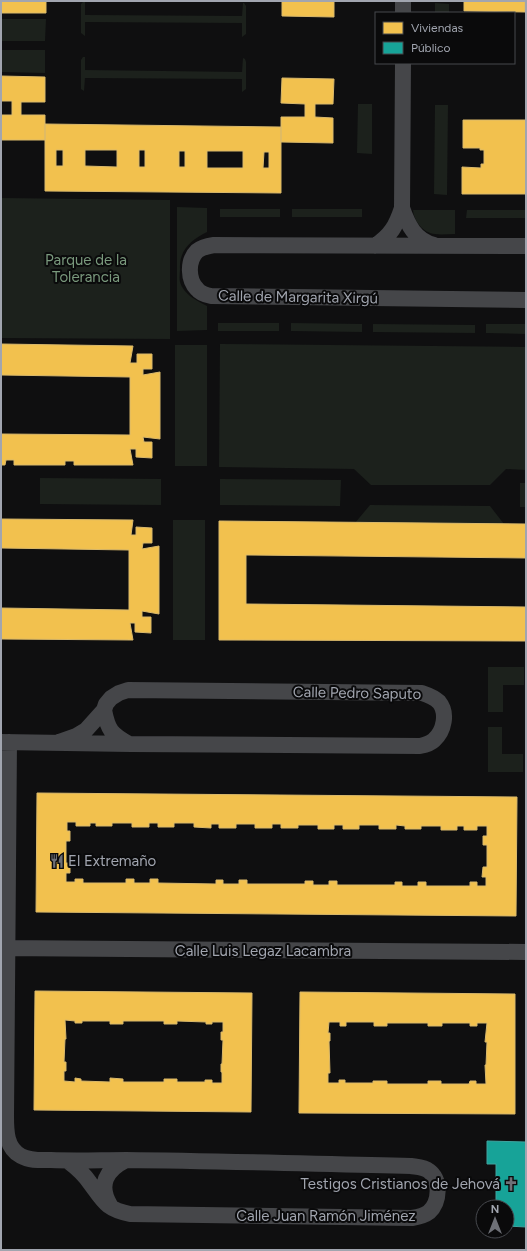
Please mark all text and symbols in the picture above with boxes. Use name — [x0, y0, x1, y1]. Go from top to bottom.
legend — [375, 12, 515, 64]
text: Viviendas — [411, 21, 464, 35]
text: Público — [411, 41, 451, 55]
park label: Parque de la Tolerancia — [45, 251, 127, 286]
street label: Calle de Margarita Xirgú — [218, 287, 378, 307]
street label: Calle Pedro Saputo — [293, 683, 422, 703]
place label: El Extremaño — [68, 852, 157, 870]
restaurant icon: El Extremaño — [49, 853, 65, 869]
street label: Calle Luis Legaz Lacambra — [175, 942, 351, 960]
place label: Testigos Cristianos de Jehová — [300, 1175, 500, 1193]
church icon: Testigos Cristianos de Jehová — [503, 1176, 519, 1192]
north arrow — [475, 1199, 515, 1239]
text: N — [491, 1203, 499, 1216]
street label: Calle Juan Ramón Jiménez — [236, 1207, 416, 1225]

